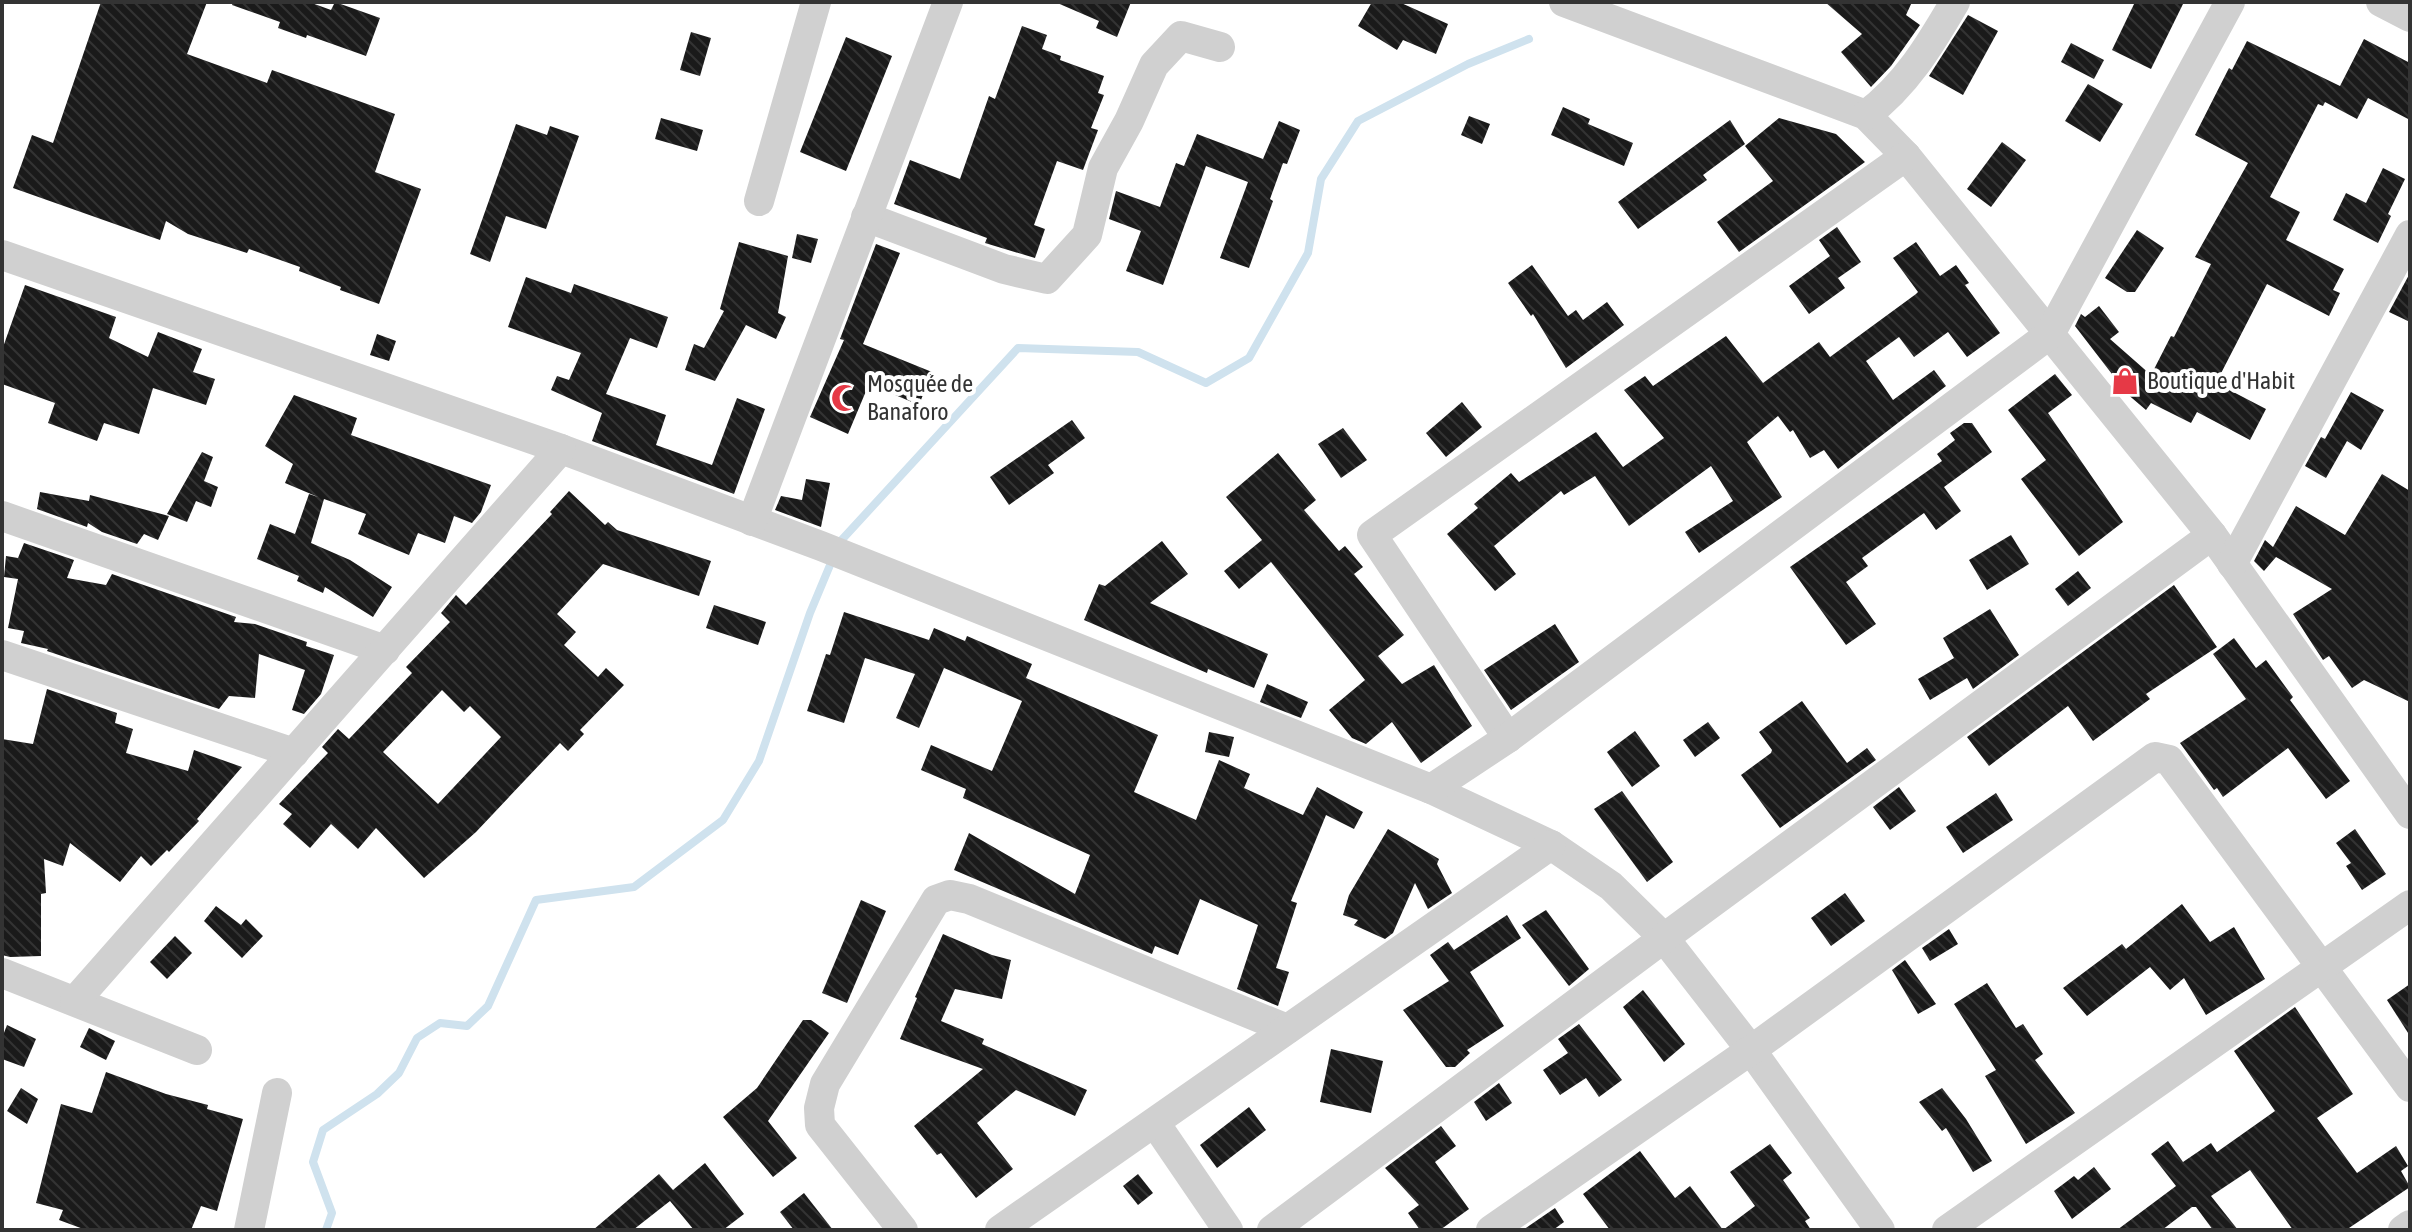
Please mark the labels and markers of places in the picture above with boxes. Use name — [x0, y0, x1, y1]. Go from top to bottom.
shop icon: Boutique d'Habit — [2110, 366, 2140, 396]
place label: Boutique d'Habit — [2147, 367, 2295, 394]
place label: Mosquée de Banaforo — [867, 370, 973, 425]
mosque icon: Mosquée de Banaforo — [830, 383, 860, 413]

